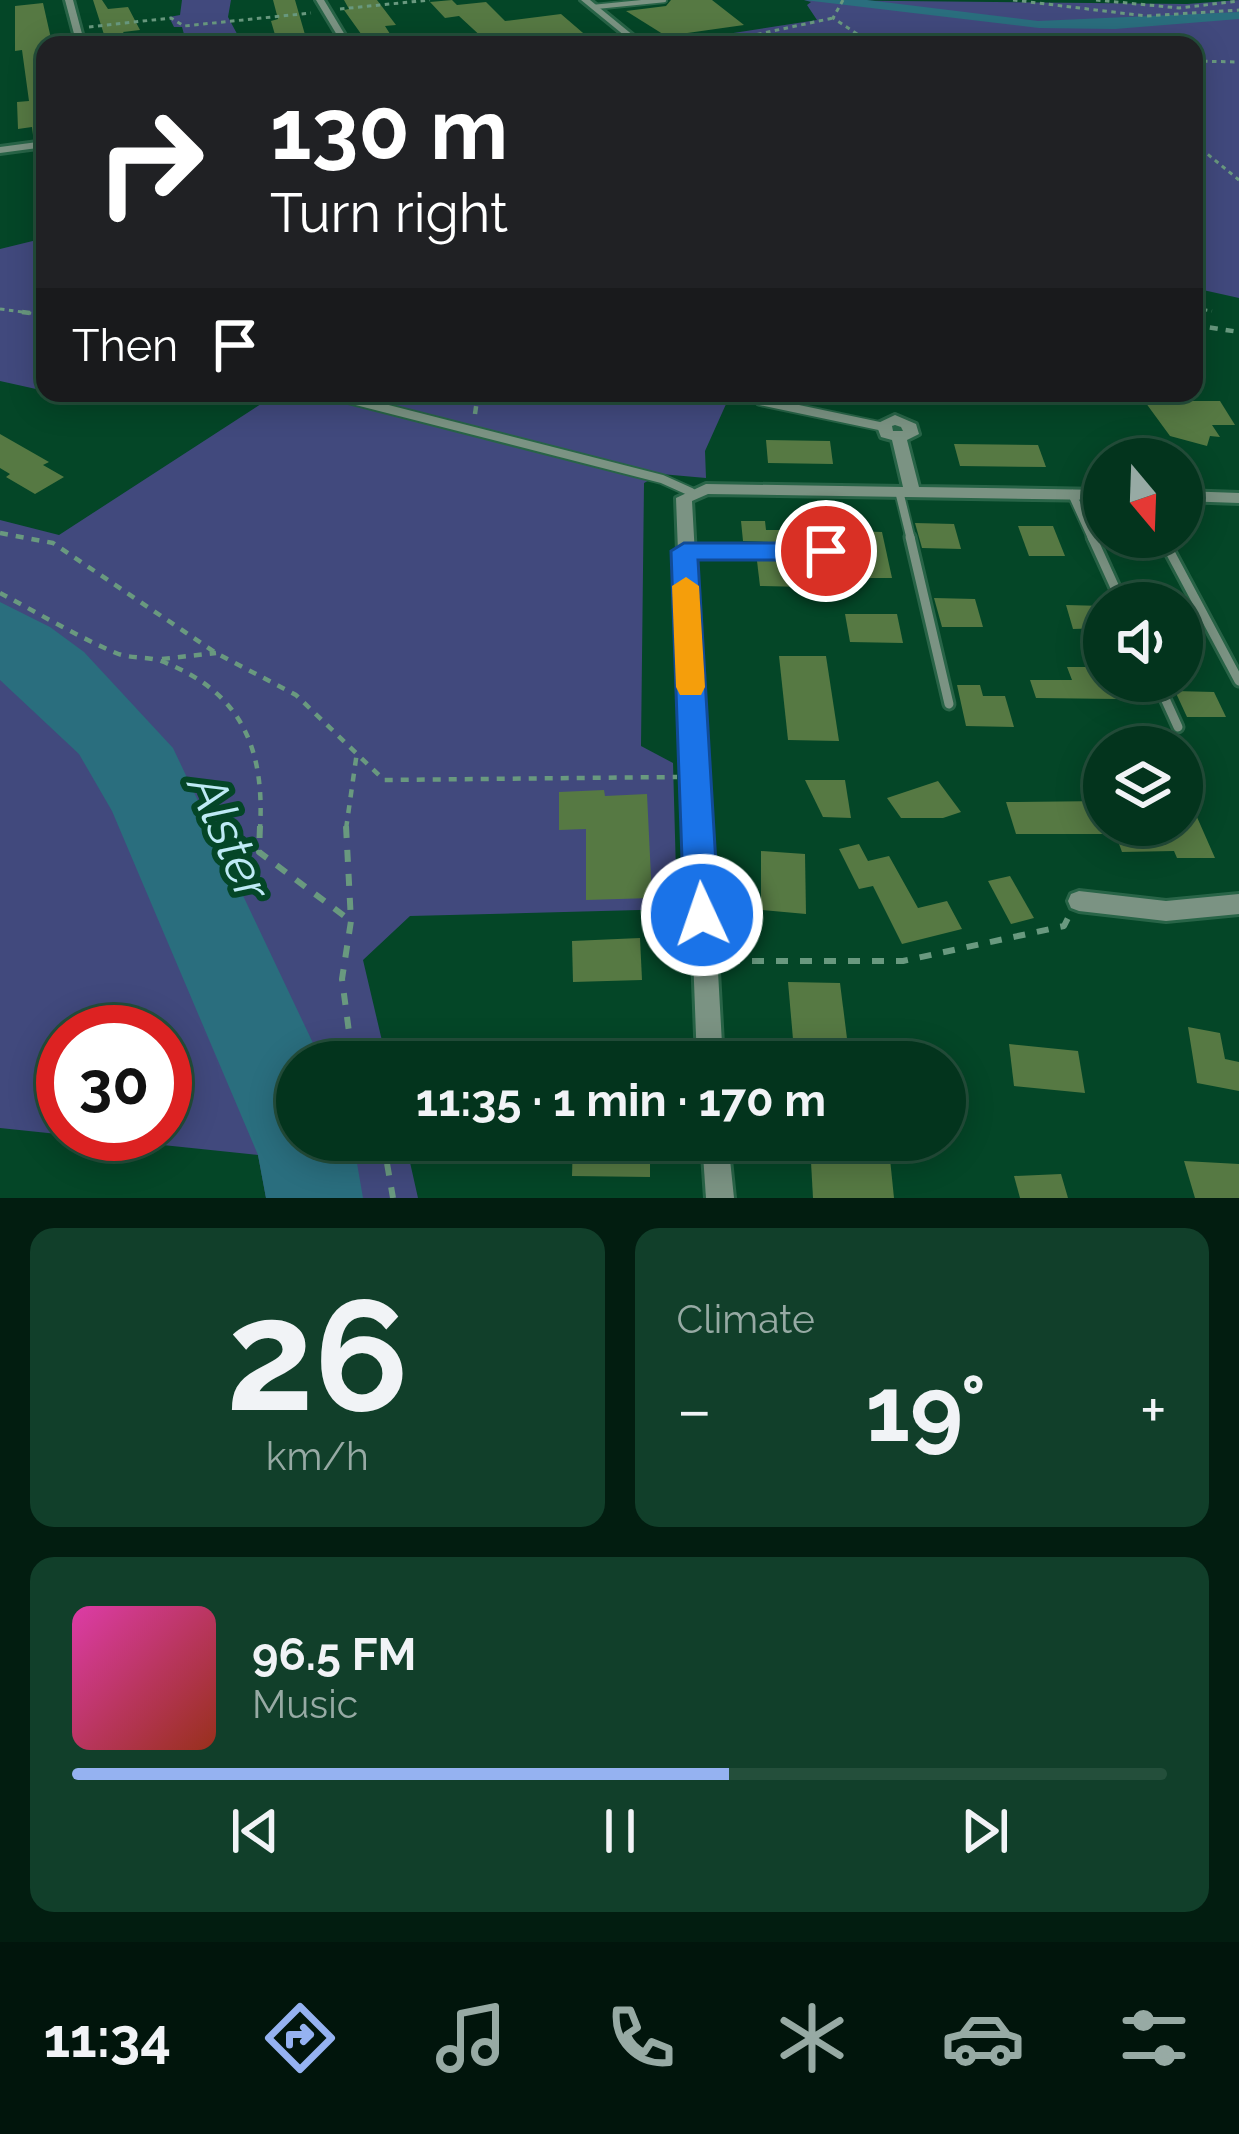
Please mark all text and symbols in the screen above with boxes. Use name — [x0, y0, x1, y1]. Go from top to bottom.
text: 130 m — [270, 80, 508, 179]
icon: right — [72, 84, 228, 240]
text: Turn right — [270, 181, 508, 245]
icon: arrive — [202, 312, 268, 378]
text: Then — [72, 319, 178, 372]
north arrow — [1083, 438, 1203, 558]
map controls — [1083, 438, 1203, 846]
pin — [775, 500, 877, 602]
icon: arrive — [793, 518, 859, 584]
button: sound — [1083, 582, 1203, 702]
button: layers — [1083, 726, 1203, 846]
water label: Alster — [175, 762, 285, 910]
position arrow — [639, 852, 765, 978]
speed limit sign: 30 — [36, 1005, 192, 1161]
text: 11:35 · 1 min · 170 m — [416, 1074, 826, 1127]
text: 26 — [226, 1263, 409, 1447]
text: Climate — [677, 1296, 815, 1342]
text: 19° — [866, 1356, 986, 1462]
text: − — [677, 1371, 712, 1448]
text: + — [1140, 1371, 1167, 1448]
text: km/h — [266, 1433, 369, 1479]
text: 96.5 FM — [252, 1628, 416, 1681]
text: Music — [252, 1681, 358, 1727]
icon: previous — [222, 1798, 288, 1864]
icon: pause — [587, 1798, 653, 1864]
icon: next — [952, 1798, 1018, 1864]
icon: directions — [258, 1996, 342, 2080]
icon: music — [429, 1996, 513, 2080]
icon: phone — [599, 1996, 683, 2080]
icon: climate — [770, 1996, 854, 2080]
icon: car — [941, 1996, 1025, 2080]
icon: filters — [1112, 1996, 1196, 2080]
text: 11:34 — [43, 2006, 171, 2070]

